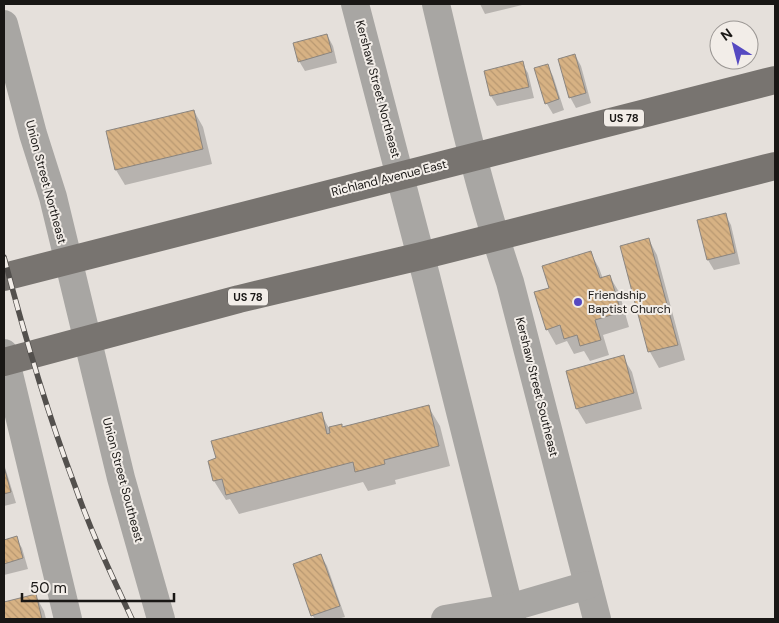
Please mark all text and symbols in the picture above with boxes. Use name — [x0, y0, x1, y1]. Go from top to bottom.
street label: Kershaw Street Northeast — [352, 18, 404, 160]
north arrow — [709, 20, 759, 70]
text: N — [717, 24, 736, 45]
road number: US 78 — [604, 110, 644, 126]
street label: Union Street Northeast — [22, 118, 70, 246]
street label: Richland Avenue East — [330, 156, 449, 200]
place label: Friendship Baptist Church — [588, 287, 671, 317]
road number: US 78 — [228, 288, 268, 306]
marker: Friendship Baptist Church — [572, 296, 584, 308]
street label: Kershaw Street Southeast — [512, 316, 562, 459]
street label: Union Street Southeast — [99, 416, 147, 544]
scale bar — [22, 570, 175, 602]
text: 50 m — [30, 578, 67, 598]

